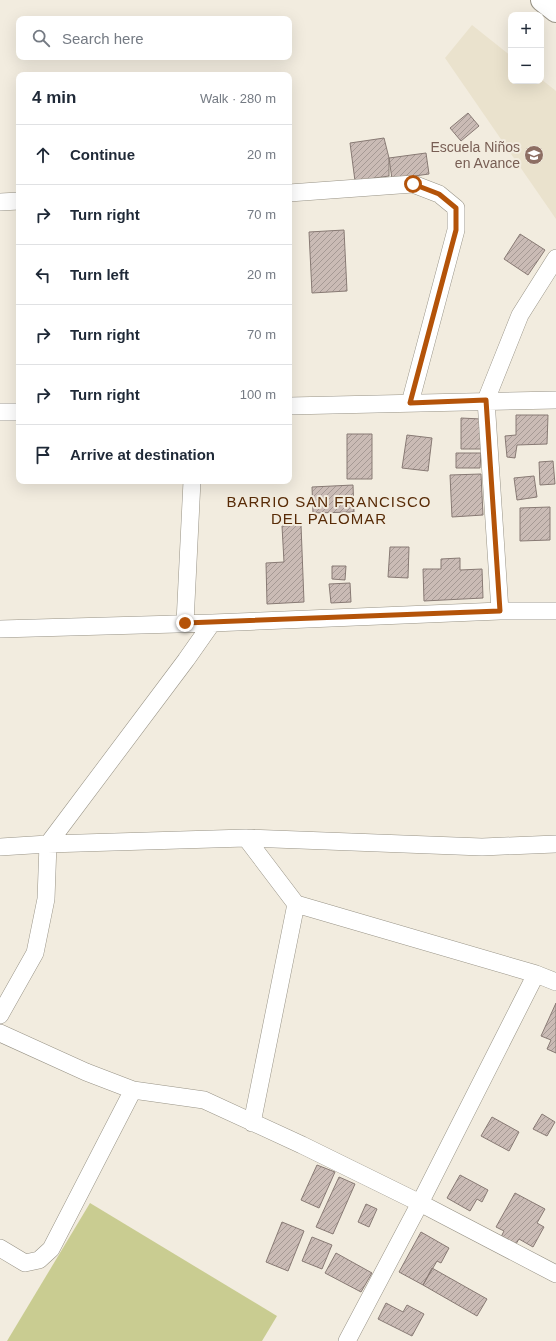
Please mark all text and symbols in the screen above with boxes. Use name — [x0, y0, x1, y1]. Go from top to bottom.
map controls — [508, 12, 544, 84]
button: + — [508, 12, 544, 48]
search box — [16, 16, 292, 60]
icon: search — [30, 27, 52, 49]
text: Search here — [62, 30, 144, 47]
button: − — [508, 48, 544, 84]
text: 4 min — [32, 88, 76, 107]
text: Walk · 280 m — [200, 91, 276, 106]
place label: Escuela Niños en Avance — [431, 139, 520, 171]
icon: ahead — [32, 144, 54, 166]
school or university icon: Escuela Niños en Avance — [523, 144, 545, 166]
text: Continue — [70, 146, 135, 163]
text: 20 m — [247, 147, 276, 162]
route start — [404, 175, 422, 193]
icon: right — [32, 204, 54, 226]
text: Turn right — [70, 206, 140, 223]
text: 70 m — [247, 207, 276, 222]
icon: left — [32, 264, 54, 286]
text: Turn left — [70, 266, 129, 283]
text: 20 m — [247, 267, 276, 282]
icon: right — [32, 324, 54, 346]
text: Turn right — [70, 326, 140, 343]
text: 70 m — [247, 327, 276, 342]
icon: right — [32, 384, 54, 406]
text: Turn right — [70, 386, 140, 403]
text: 100 m — [240, 387, 276, 402]
icon: arrive — [32, 444, 54, 466]
text: Arrive at destination — [70, 446, 215, 463]
district label: BARRIO SAN FRANCISCO DEL PALOMAR — [226, 493, 432, 527]
route end — [176, 614, 194, 632]

